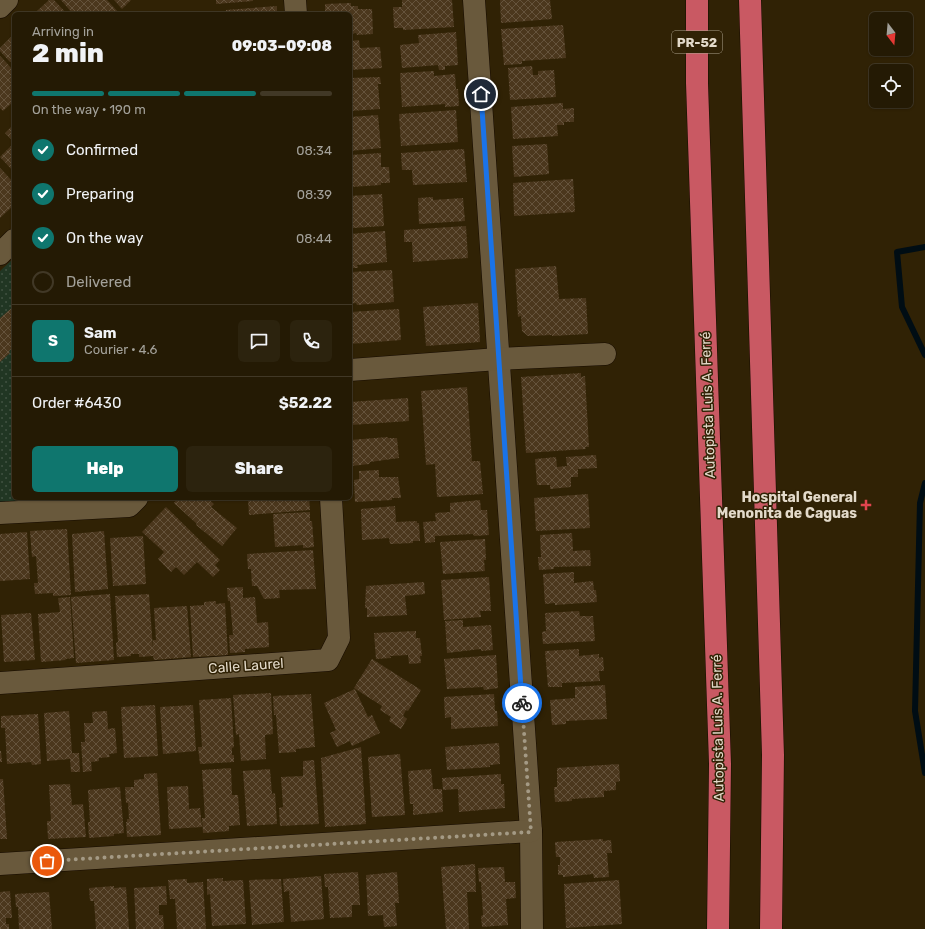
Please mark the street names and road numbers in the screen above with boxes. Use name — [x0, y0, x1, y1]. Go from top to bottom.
road number: PR-52 — [672, 31, 722, 53]
street label: Autopista Luis A. Ferré — [697, 331, 719, 479]
street label: Autopista Luis A. Ferré — [708, 654, 728, 802]
street label: Calle Laurel — [208, 655, 284, 677]

